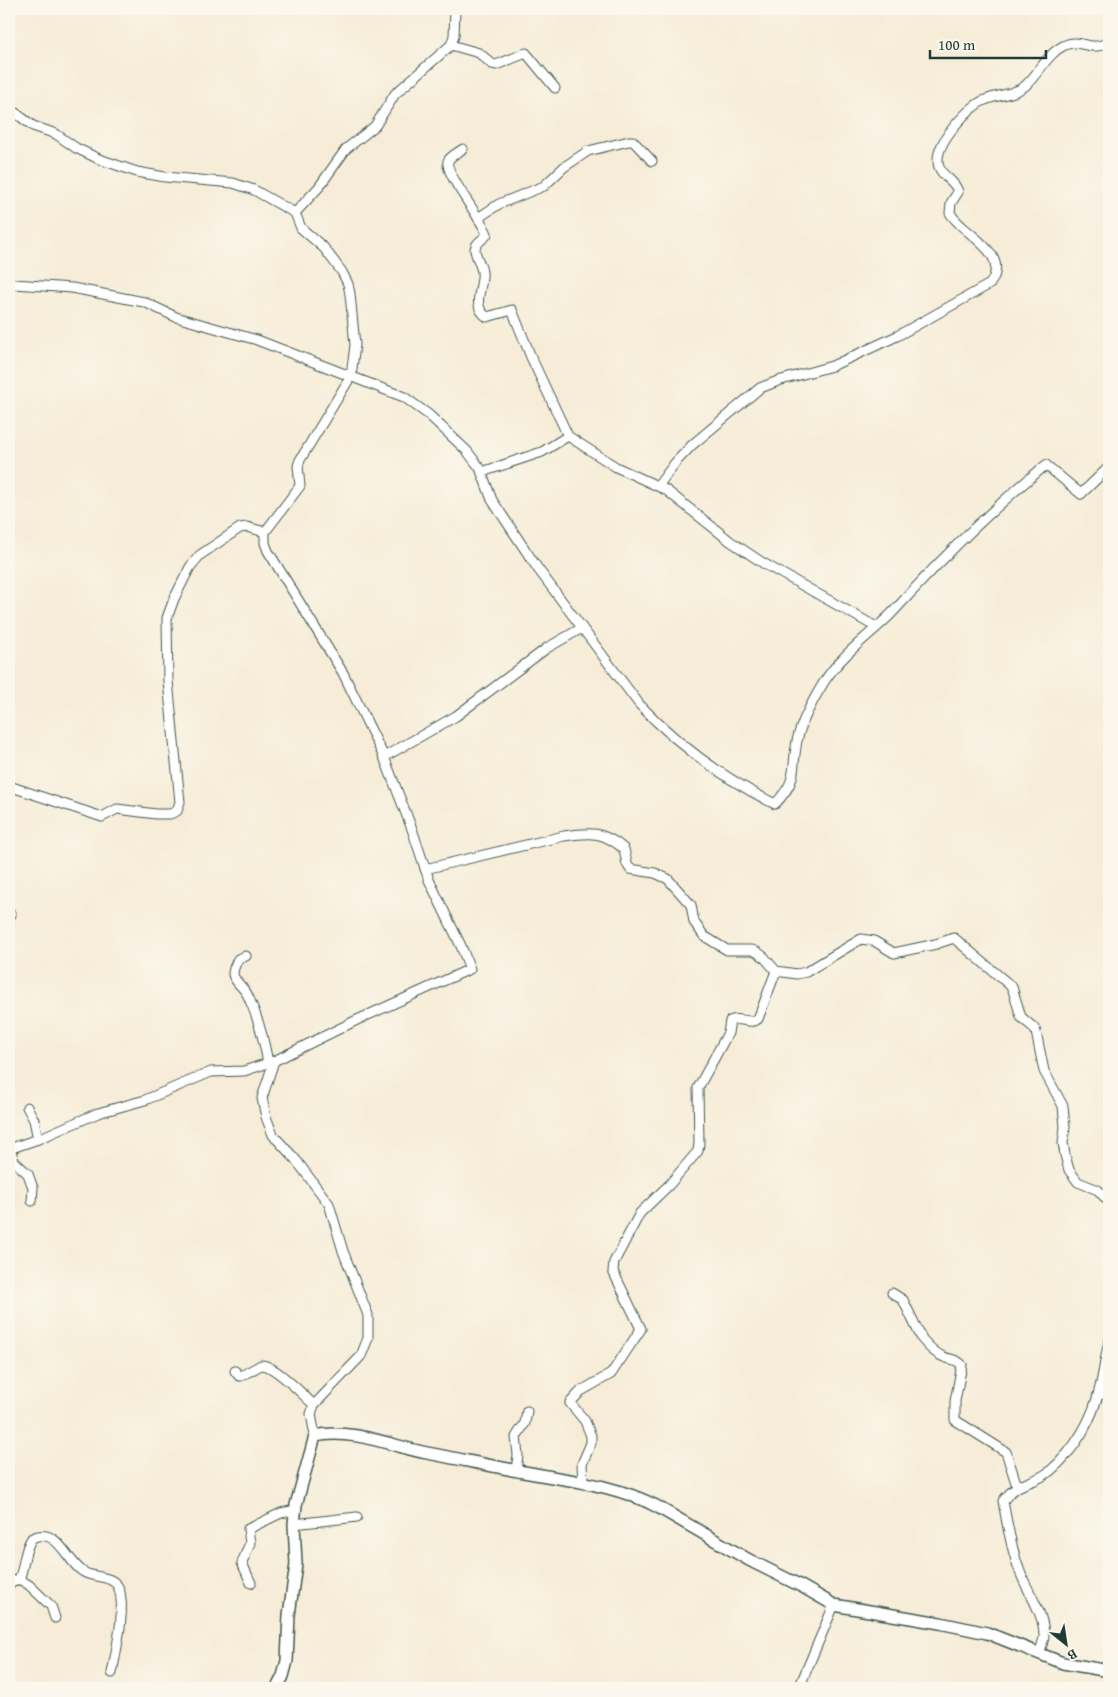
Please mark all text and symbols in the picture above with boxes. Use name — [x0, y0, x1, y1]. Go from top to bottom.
scale bar — [930, 28, 1047, 60]
text: 100 m — [938, 34, 976, 55]
north arrow — [1040, 1620, 1090, 1670]
text: B — [1064, 1644, 1081, 1666]

